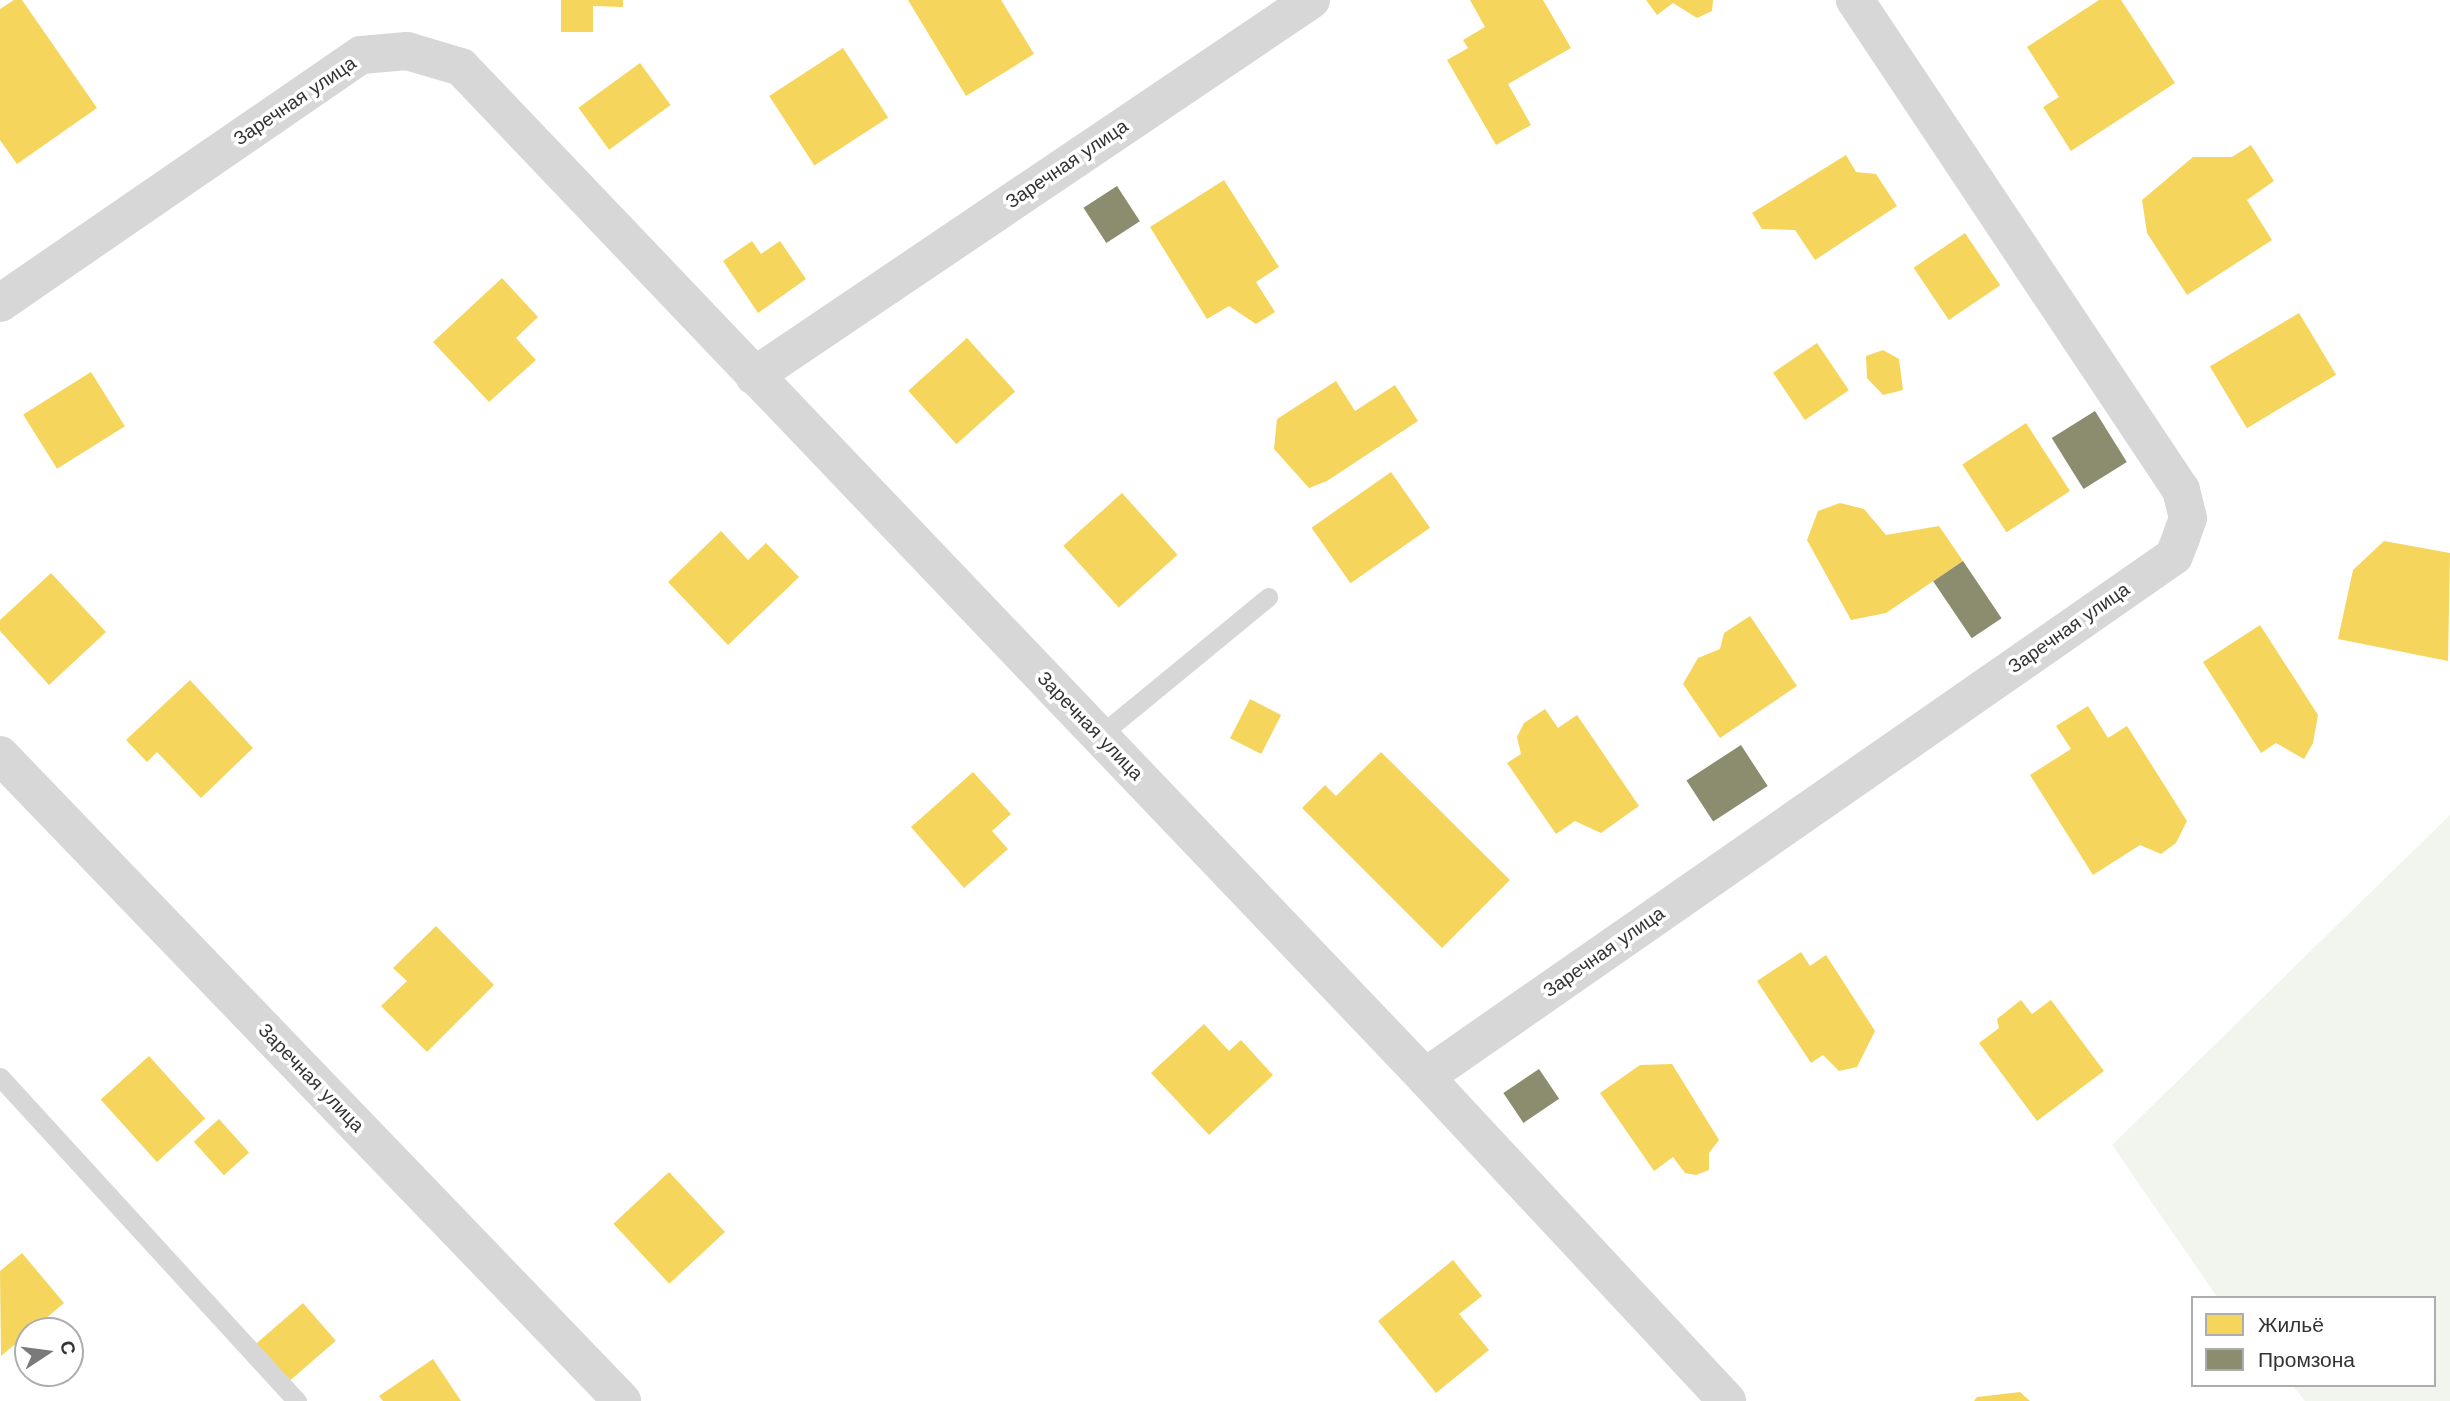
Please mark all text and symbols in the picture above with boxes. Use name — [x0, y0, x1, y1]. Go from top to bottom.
street label: Заречная улица — [230, 52, 360, 150]
street label: Заречная улица — [1002, 115, 1132, 213]
street label: Заречная улица — [2004, 578, 2134, 678]
street label: Заречная улица — [1032, 667, 1148, 785]
street label: Заречная улица — [1539, 902, 1669, 1002]
street label: Заречная улица — [253, 1019, 369, 1137]
legend — [2191, 1296, 2436, 1387]
text: Жильё — [2258, 1312, 2324, 1337]
north arrow — [14, 1317, 84, 1387]
text: С — [55, 1338, 81, 1357]
text: Промзона — [2258, 1347, 2355, 1372]

